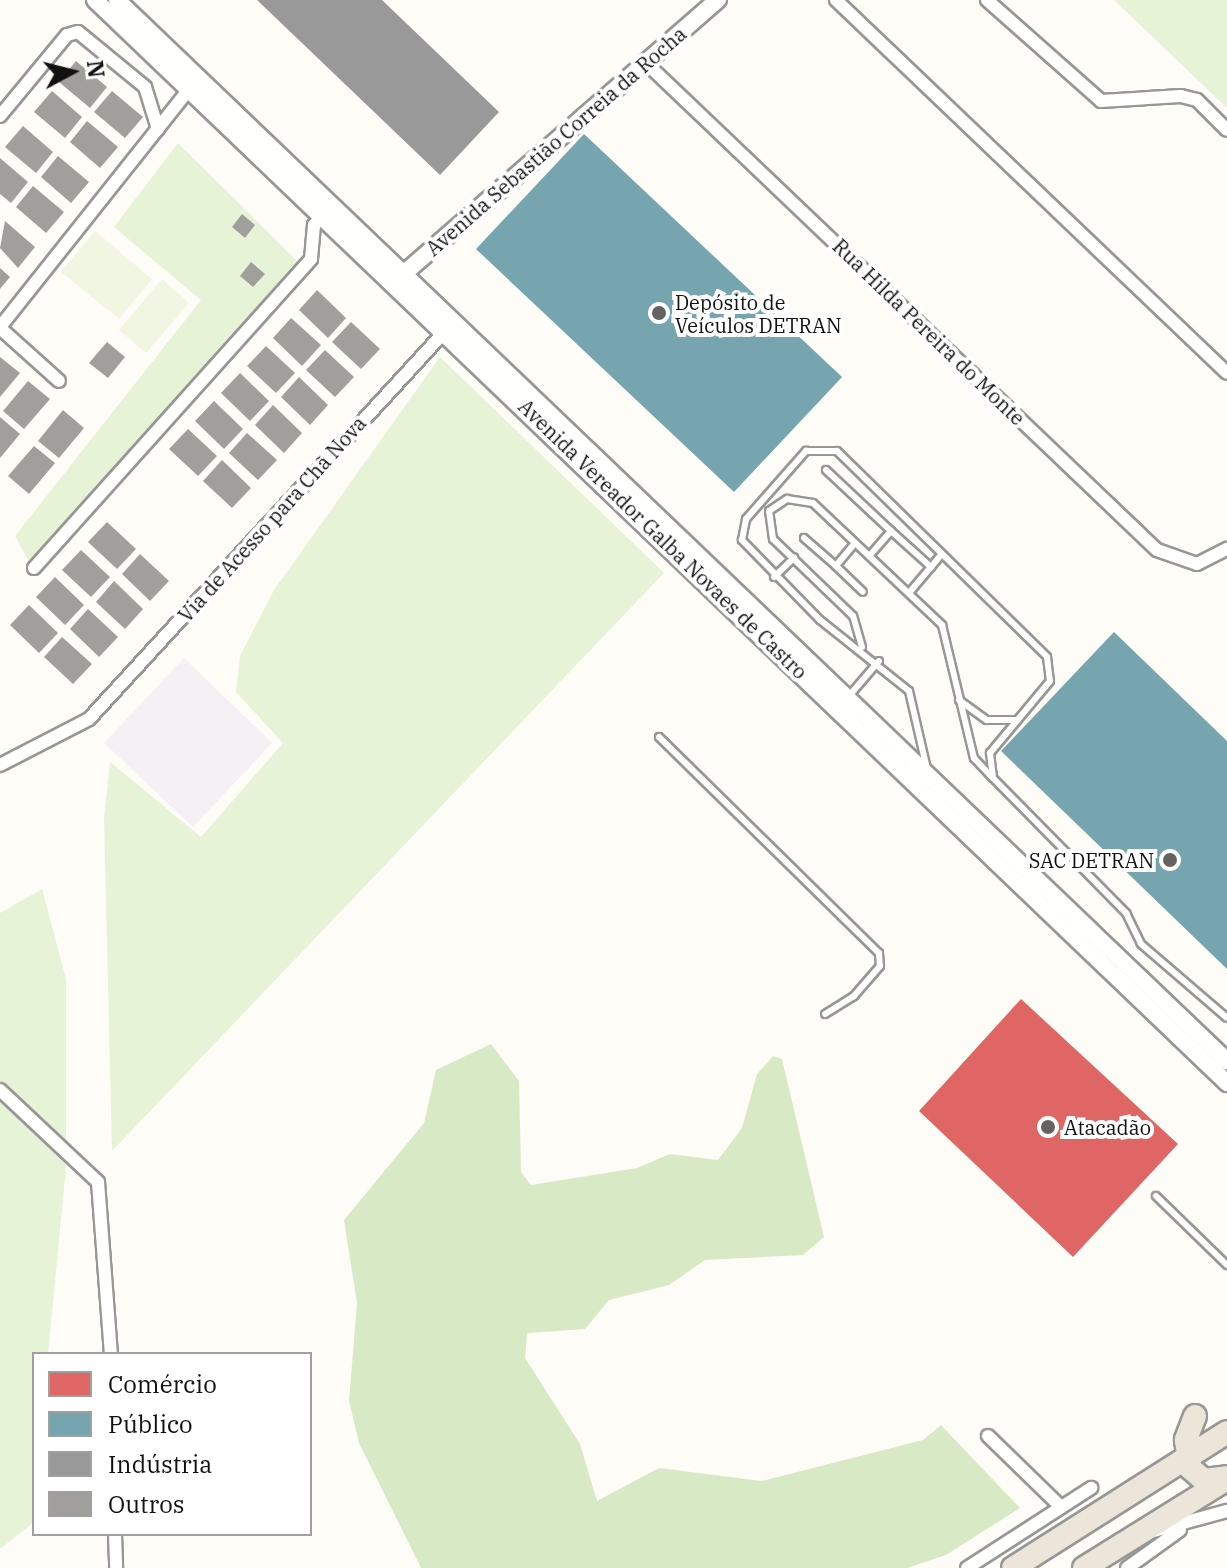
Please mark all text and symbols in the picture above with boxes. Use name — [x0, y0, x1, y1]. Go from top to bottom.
street label: Avenida Sebastião Correia da Rocha — [421, 21, 691, 261]
north arrow — [32, 32, 112, 112]
text: N — [81, 59, 112, 79]
street label: Rua Hilda Pereira do Monte — [828, 234, 1030, 430]
place label: Depósito de Veículos DETRAN — [675, 290, 841, 337]
marker: Depósito de Veículos DETRAN — [650, 304, 668, 322]
street label: Avenida Vereador Galba Novaes de Castro — [514, 394, 812, 684]
street label: Via de Acesso para Chã Nova — [173, 411, 371, 627]
place label: SAC DETRAN — [1029, 848, 1154, 872]
marker: SAC DETRAN — [1161, 851, 1179, 869]
place label: Atacadão — [1064, 1115, 1151, 1139]
marker: Atacadão — [1039, 1118, 1057, 1136]
legend — [32, 1352, 312, 1536]
text: Comércio — [108, 1368, 217, 1400]
text: Público — [108, 1408, 193, 1440]
text: Indústria — [108, 1448, 212, 1480]
text: Outros — [108, 1488, 184, 1520]

